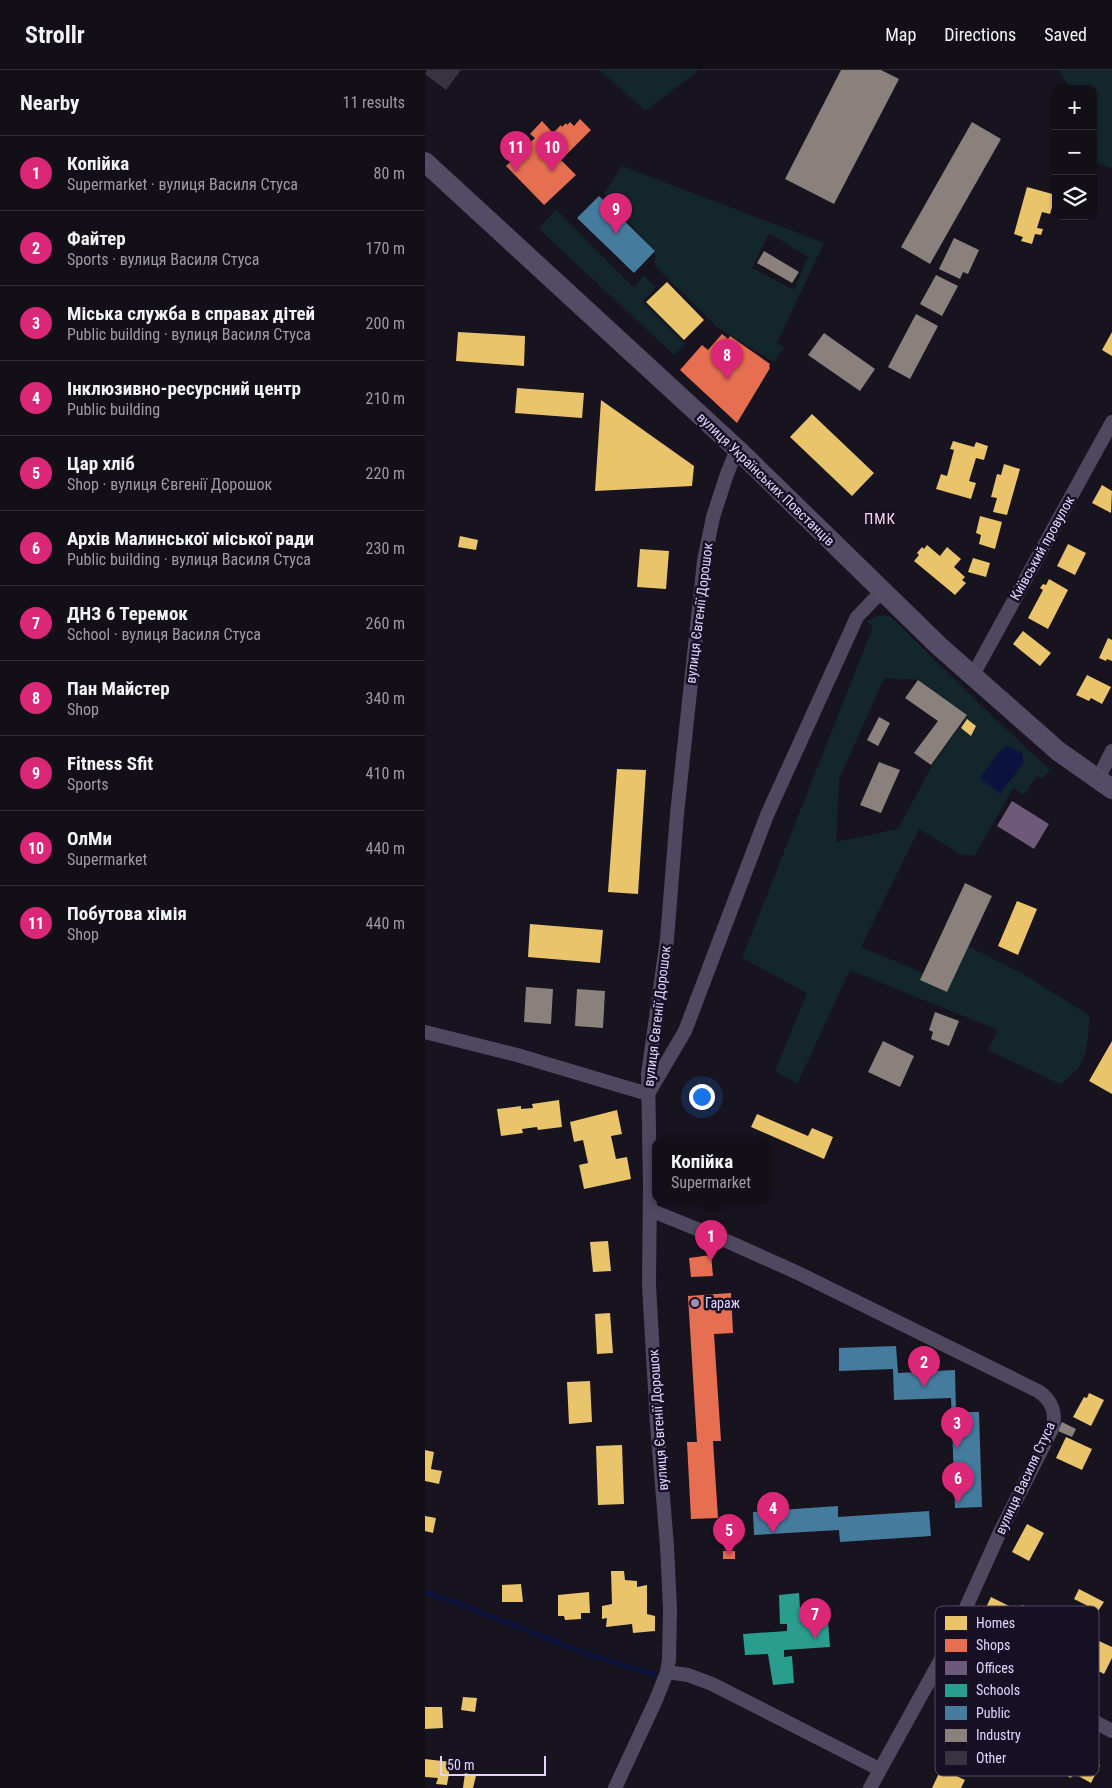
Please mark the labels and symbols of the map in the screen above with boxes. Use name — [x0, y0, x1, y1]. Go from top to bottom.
pin: 11 — [500, 131, 532, 172]
pin: 10 — [536, 131, 568, 172]
pin: 9 — [600, 193, 632, 234]
pin: 8 — [711, 339, 743, 380]
street label: вулиця Українських Повстанців — [694, 409, 838, 549]
street label: Київський провулок — [1007, 493, 1077, 603]
district label: ПМК — [864, 510, 896, 528]
street label: вулиця Євгенії Дорошок — [682, 541, 716, 684]
street label: вулиця Євгенії Дорошок — [640, 944, 674, 1087]
your location — [689, 1084, 715, 1110]
pin: 1 — [695, 1220, 727, 1261]
place label: Гараж — [705, 1295, 740, 1311]
marker: Гараж — [689, 1297, 701, 1309]
pin: 2 — [908, 1346, 940, 1387]
street label: вулиця Євгенії Дорошок — [645, 1348, 671, 1491]
pin: 3 — [941, 1407, 973, 1448]
street label: вулиця Василя Стуса — [992, 1419, 1058, 1537]
pin: 6 — [942, 1462, 974, 1503]
pin: 4 — [757, 1492, 789, 1533]
pin: 5 — [713, 1514, 745, 1555]
pin: 7 — [799, 1598, 831, 1639]
legend — [935, 1606, 1099, 1776]
text: Homes — [976, 1615, 1015, 1631]
text: Shops — [976, 1637, 1010, 1653]
text: Offices — [976, 1660, 1014, 1676]
text: Schools — [976, 1682, 1020, 1698]
text: Public — [976, 1705, 1010, 1721]
text: Industry — [976, 1727, 1021, 1743]
text: Other — [976, 1750, 1006, 1766]
scale bar — [440, 1753, 546, 1776]

